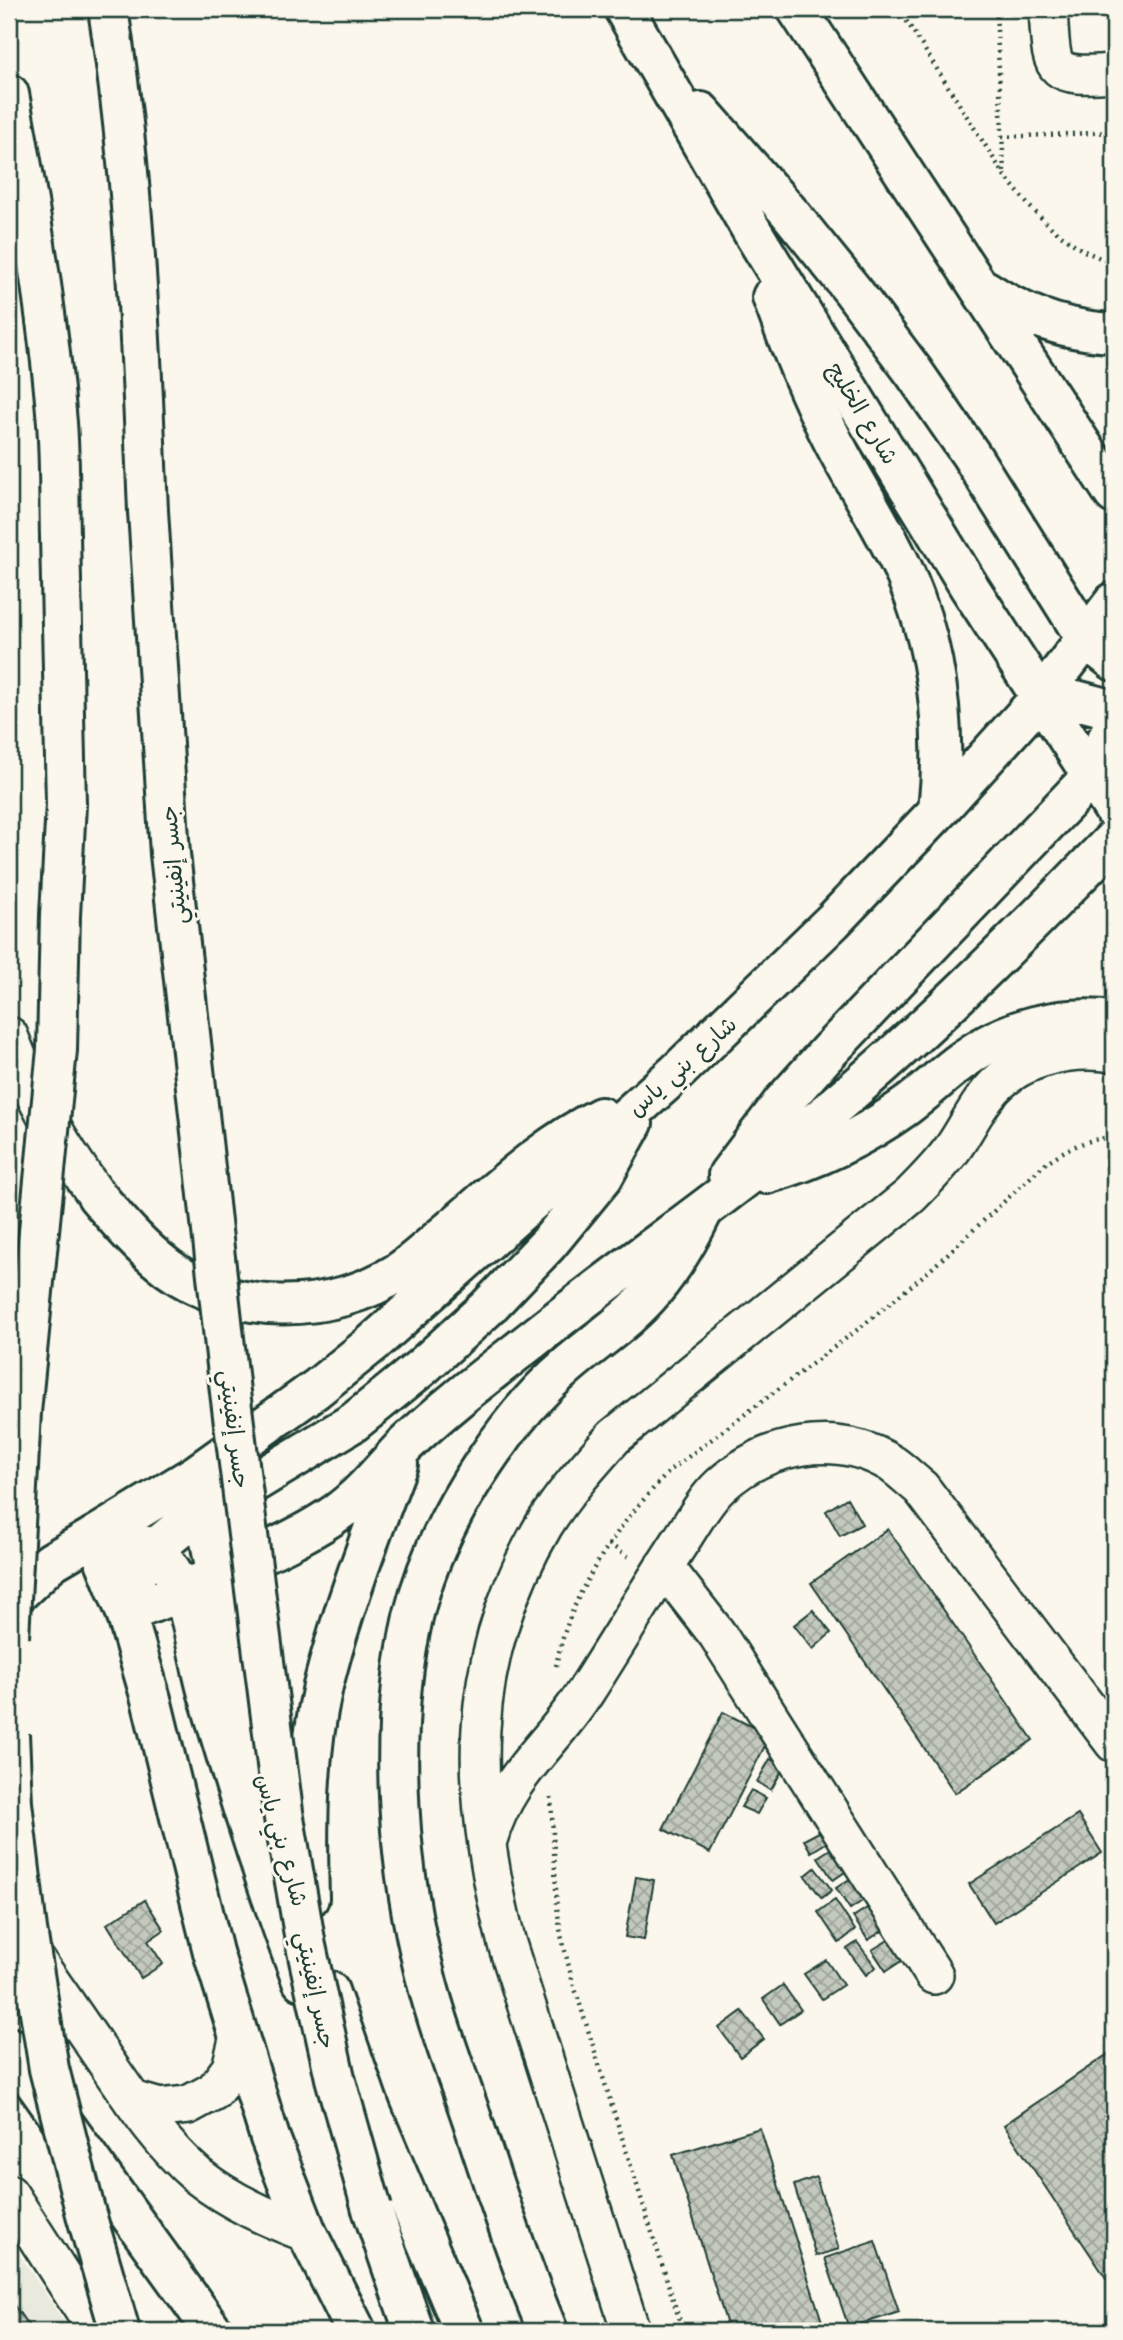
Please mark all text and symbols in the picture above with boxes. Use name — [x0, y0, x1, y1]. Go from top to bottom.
street label: شارع الخليج — [819, 356, 905, 471]
street label: جسر إنفينيتي — [153, 804, 199, 926]
street label: شارع بني ياس — [621, 1009, 747, 1127]
street label: جسر إنفينيتي — [207, 1368, 257, 1491]
street label: شارع بني ياس — [243, 1770, 315, 1911]
street label: جسر إنفينيتي — [283, 1928, 343, 2053]

